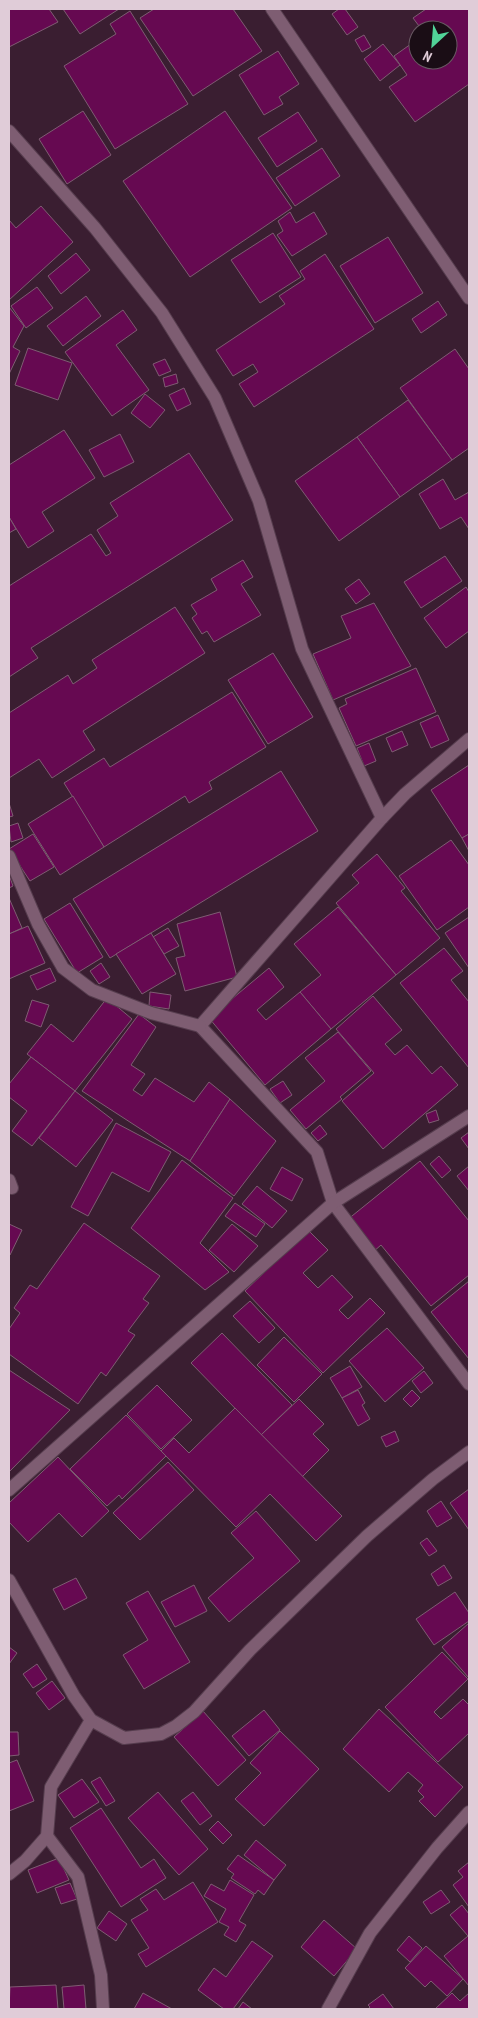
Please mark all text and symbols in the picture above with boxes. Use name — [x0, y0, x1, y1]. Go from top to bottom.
north arrow — [408, 20, 458, 70]
text: N — [420, 47, 435, 66]

